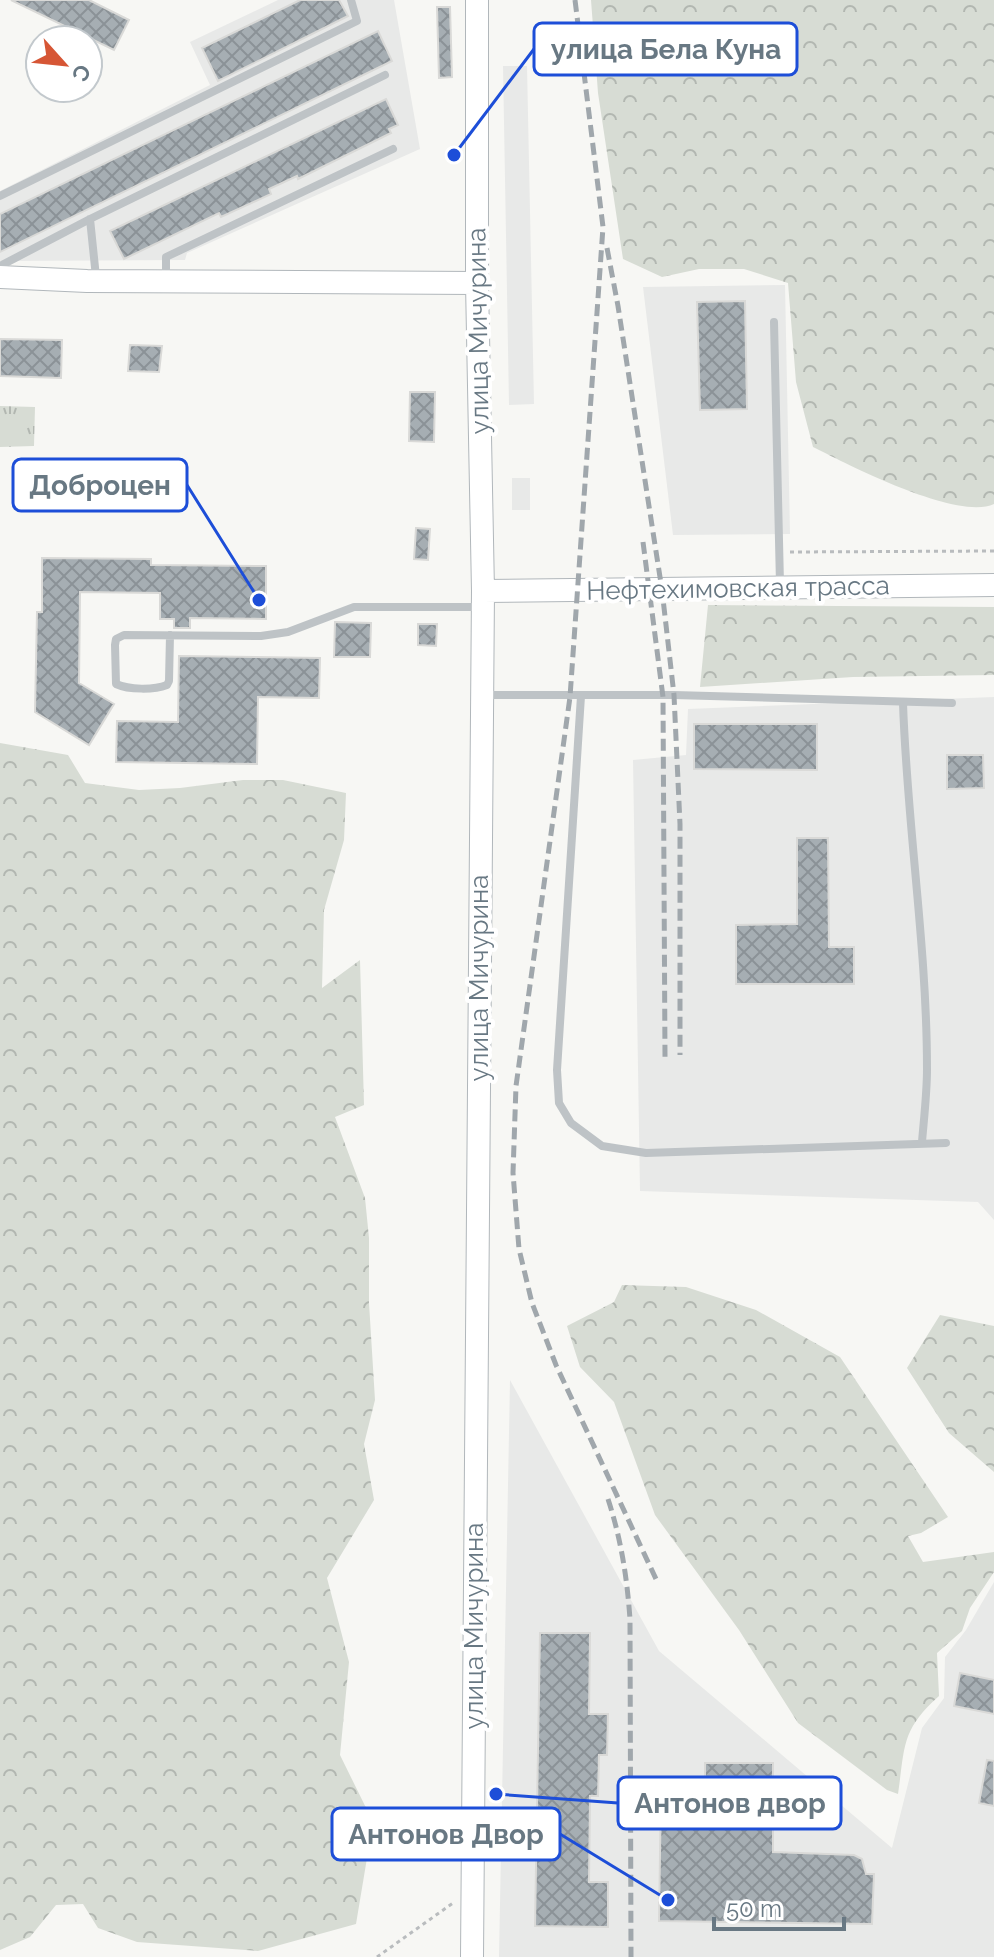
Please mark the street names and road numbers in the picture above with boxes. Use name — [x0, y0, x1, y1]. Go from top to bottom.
street label: улица Мичурина — [461, 227, 495, 435]
street label: Нефтехимовская трасса — [586, 570, 890, 606]
street label: улица Мичурина — [464, 875, 494, 1081]
street label: улица Мичурина — [459, 1523, 489, 1729]

